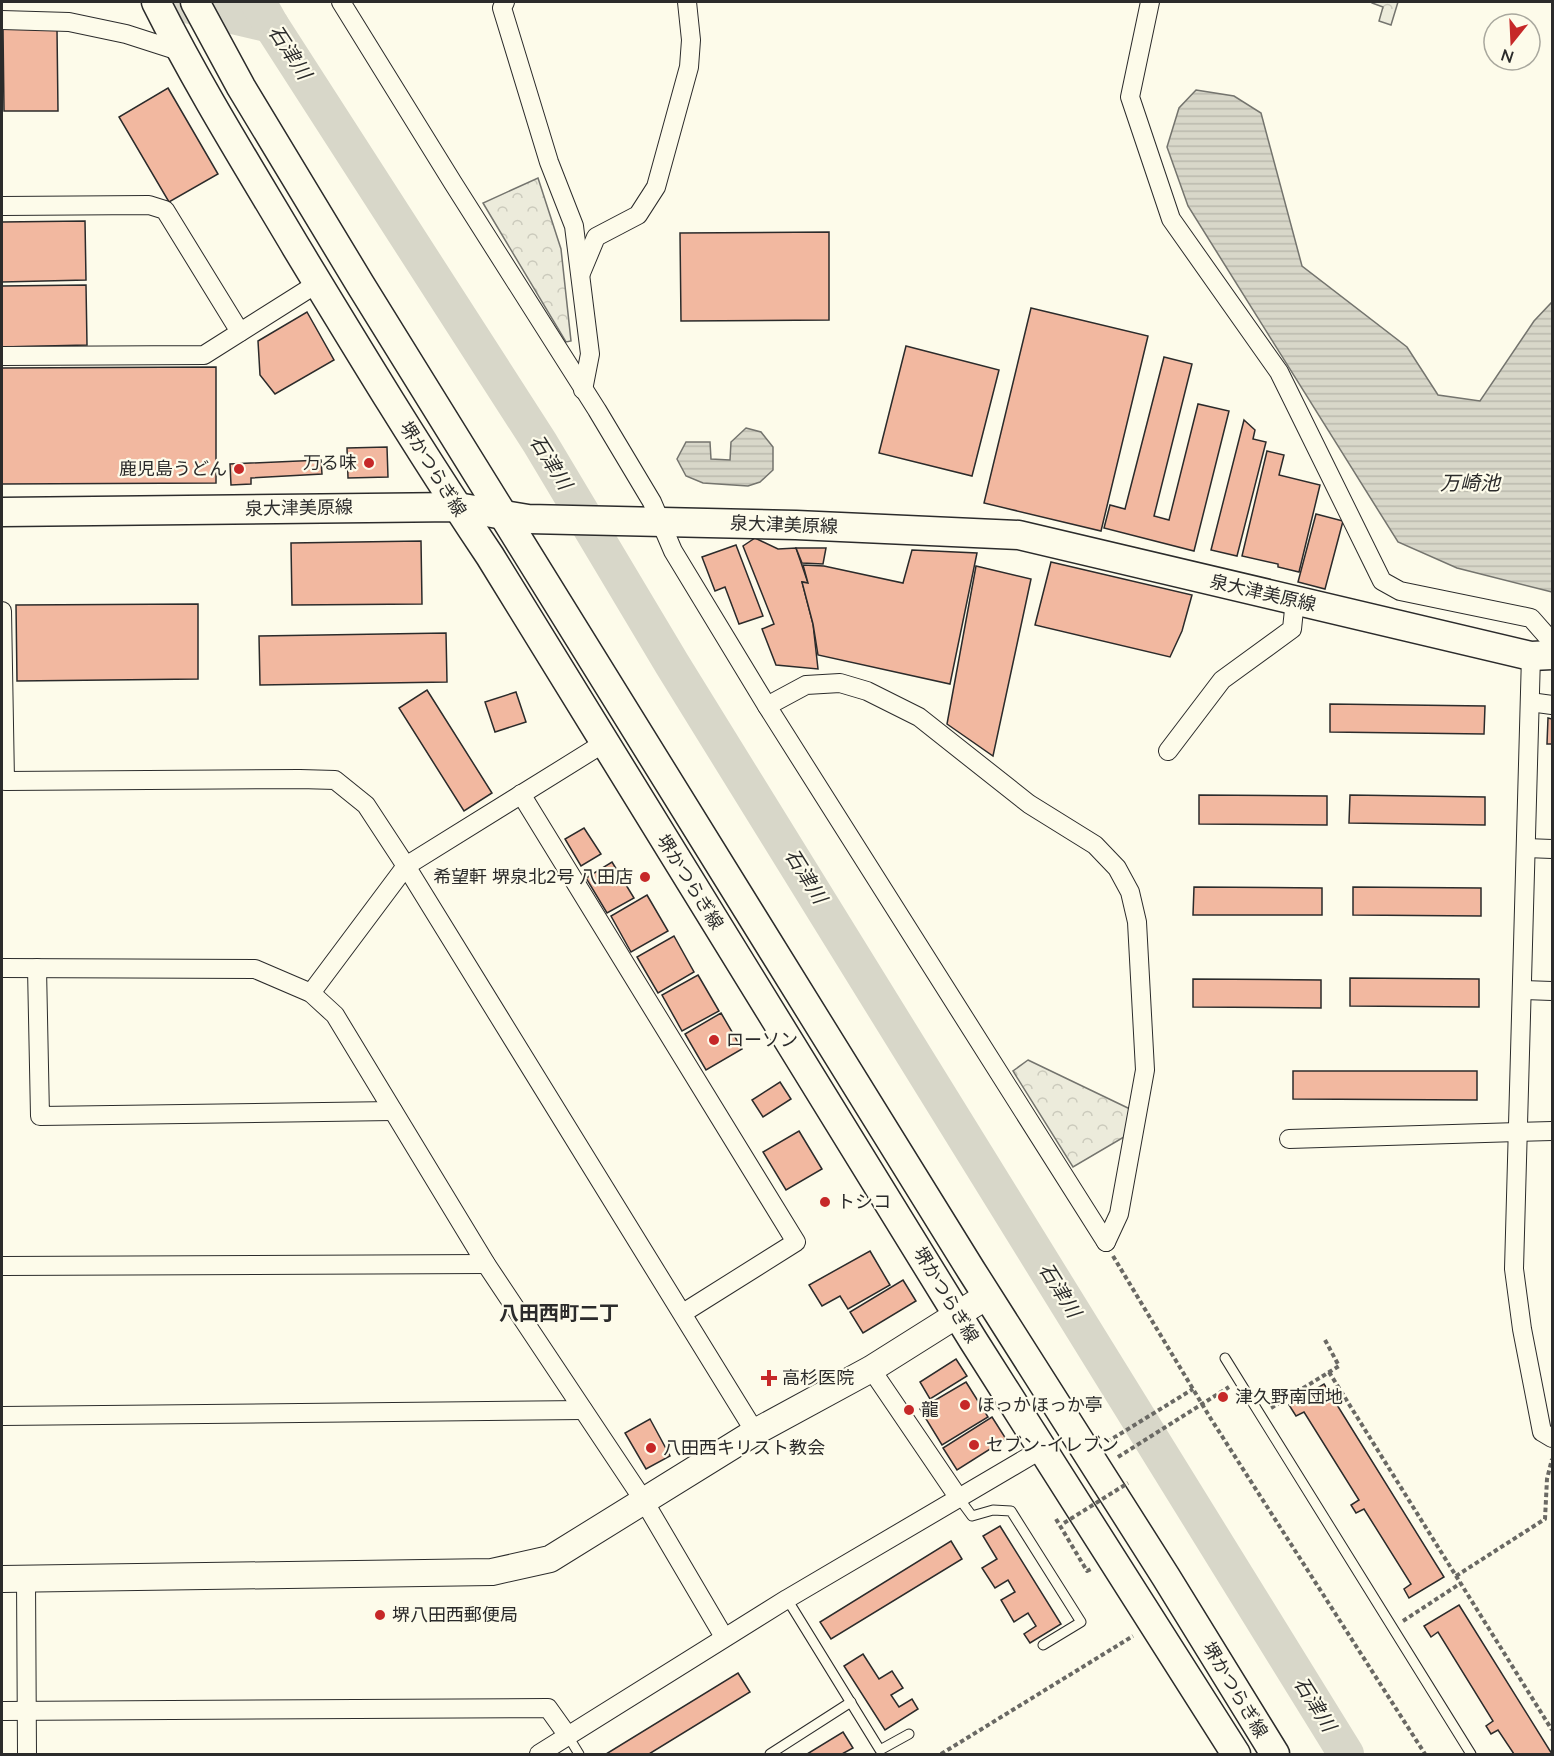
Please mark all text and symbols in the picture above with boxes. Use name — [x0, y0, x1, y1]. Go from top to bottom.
north arrow — [1482, 12, 1542, 72]
water label: 石津川 — [264, 20, 318, 85]
text: N — [1498, 46, 1516, 68]
street label: 堺かつらぎ線 — [396, 417, 472, 520]
water label: 石津川 — [526, 430, 579, 495]
place label: 万る味 — [303, 451, 357, 473]
marker: 万る味 — [362, 456, 376, 470]
place label: 鹿児島うどん — [119, 457, 227, 479]
marker: 鹿児島うどん — [232, 462, 246, 476]
water label: 万崎池 — [1440, 470, 1502, 494]
street label: 泉大津美原線 — [245, 495, 353, 519]
street label: 泉大津美原線 — [730, 511, 838, 537]
street label: 泉大津美原線 — [1208, 569, 1318, 615]
street label: 堺かつらぎ線 — [653, 830, 729, 933]
water label: 石津川 — [781, 844, 834, 909]
place label: 希望軒 堺泉北2号 八田店 — [433, 865, 633, 887]
marker: 希望軒 堺泉北2号 八田店 — [638, 870, 652, 884]
place label: ローソン — [726, 1028, 798, 1050]
marker: ローソン — [707, 1033, 721, 1047]
place label: トシコ — [837, 1190, 891, 1212]
marker: トシコ — [818, 1195, 832, 1209]
street label: 堺かつらぎ線 — [910, 1243, 984, 1346]
water label: 石津川 — [1035, 1258, 1088, 1323]
district label: 八田西町二丁 — [499, 1300, 619, 1324]
place label: 高杉医院 — [782, 1366, 854, 1388]
marker: 高杉医院 — [760, 1369, 778, 1387]
place label: 津久野南団地 — [1235, 1385, 1343, 1407]
marker: 津久野南団地 — [1216, 1390, 1230, 1404]
place label: ほっかほっか亭 — [977, 1393, 1103, 1415]
place label: 龍 — [921, 1398, 939, 1420]
marker: ほっかほっか亭 — [958, 1398, 972, 1412]
marker: 龍 — [902, 1403, 916, 1417]
place label: セブン-イレブン — [986, 1433, 1119, 1455]
place label: 八田西キリスト教会 — [663, 1436, 825, 1458]
marker: セブン-イレブン — [967, 1438, 981, 1452]
marker: 八田西キリスト教会 — [644, 1441, 658, 1455]
place label: 堺八田西郵便局 — [392, 1603, 518, 1625]
marker: 堺八田西郵便局 — [373, 1608, 387, 1622]
street label: 堺かつらぎ線 — [1199, 1638, 1273, 1741]
water label: 石津川 — [1290, 1672, 1343, 1737]

